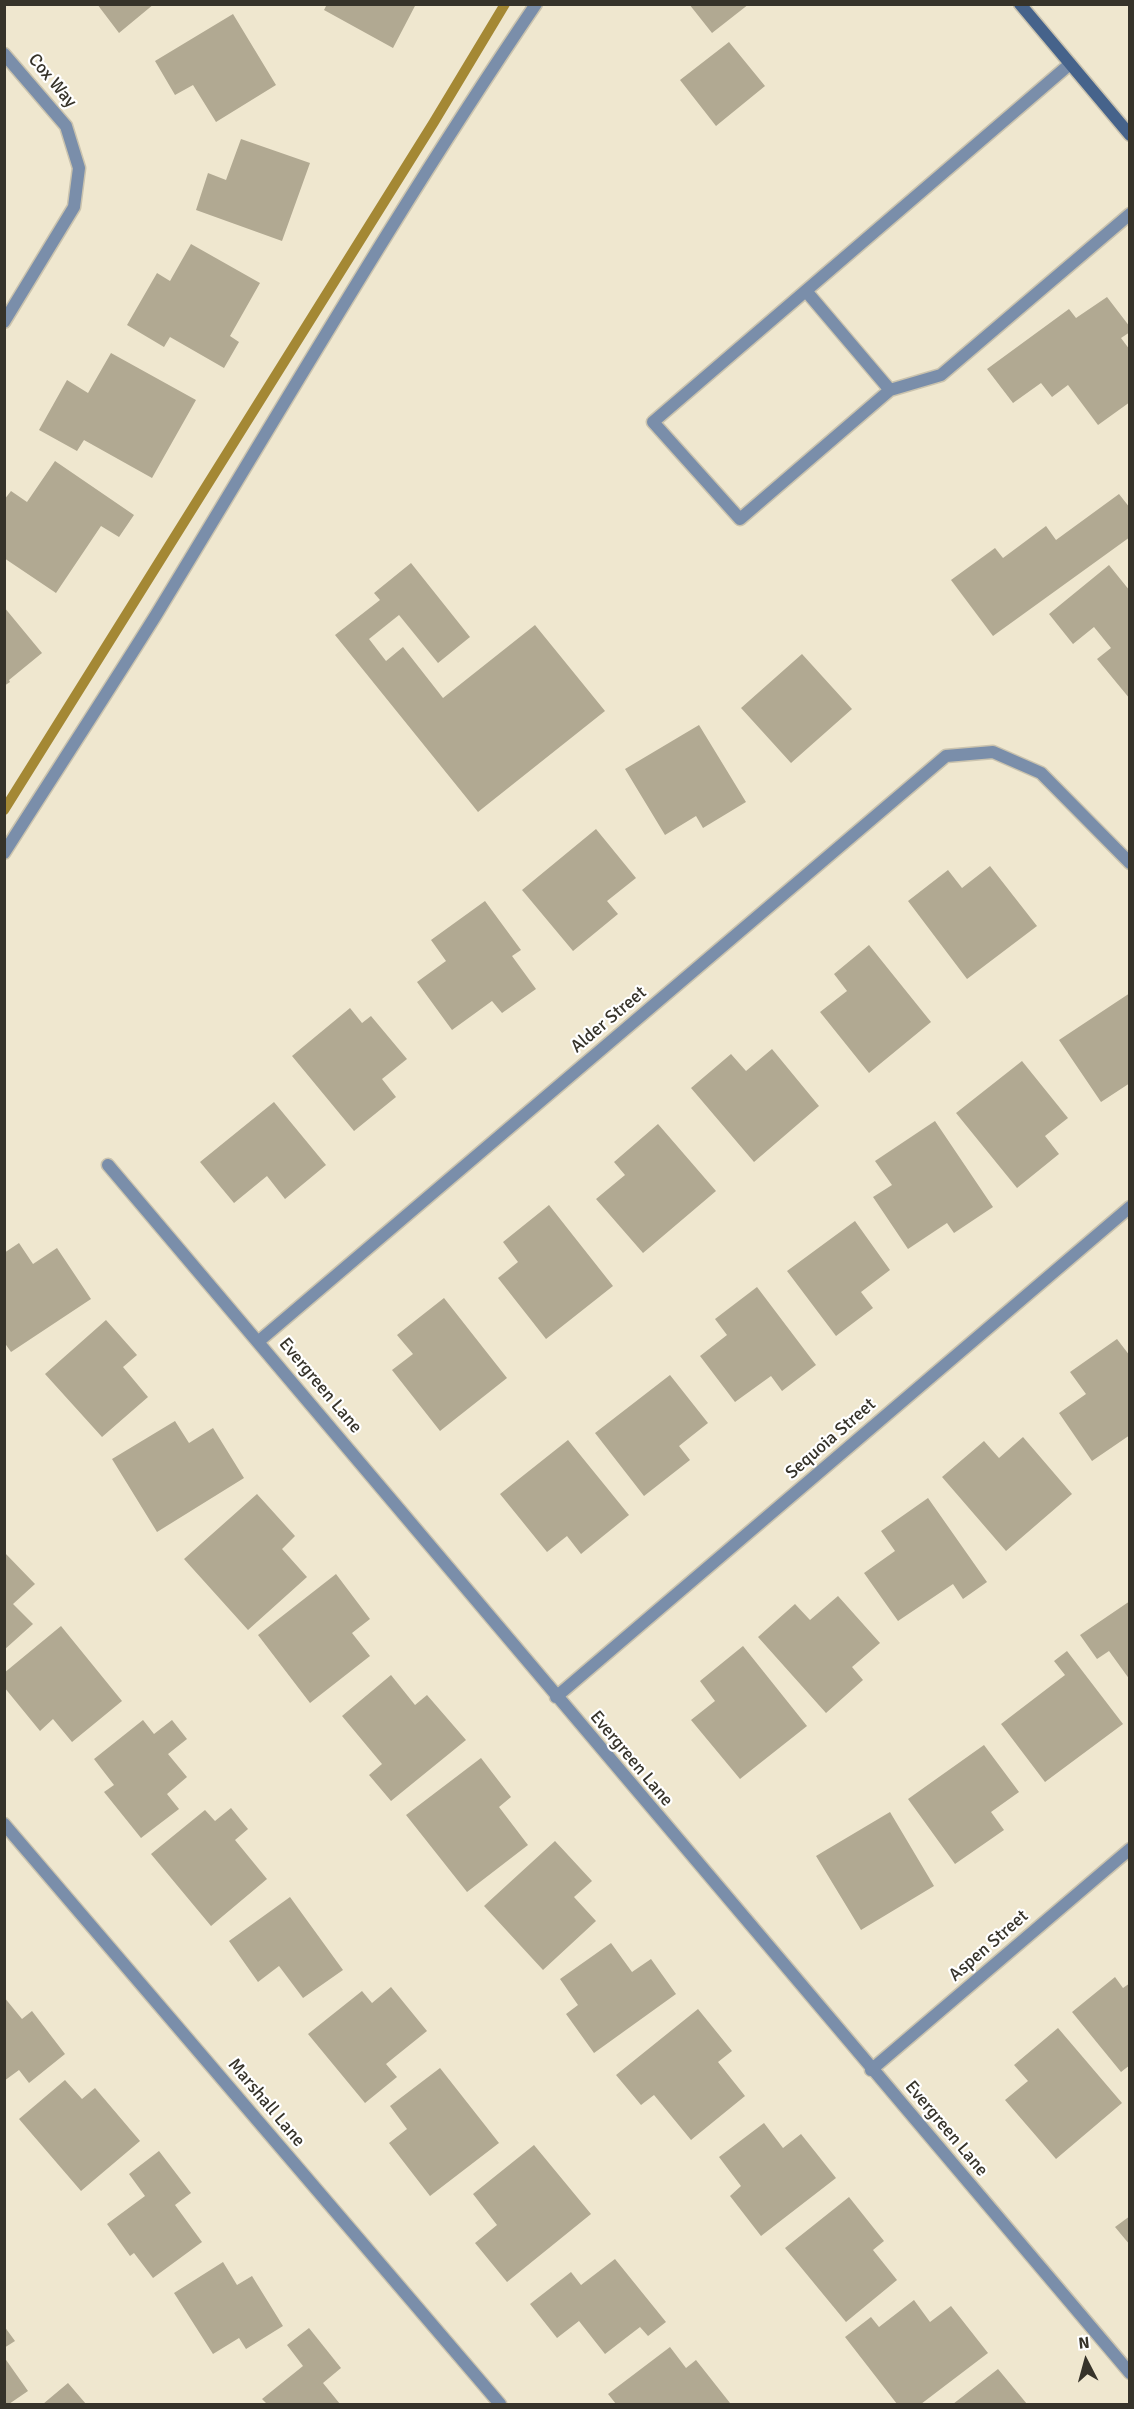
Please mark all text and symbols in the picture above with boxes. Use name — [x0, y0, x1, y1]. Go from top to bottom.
street label: Cox Way — [23, 50, 81, 112]
street label: Alder Street — [567, 982, 651, 1058]
street label: Evergreen Lane — [274, 1334, 366, 1438]
street label: Sequoia Street — [781, 1394, 881, 1484]
street label: Evergreen Lane — [585, 1707, 677, 1811]
street label: Aspen Street — [945, 1906, 1033, 1986]
street label: Marshall Lane — [223, 2054, 309, 2152]
street label: Evergreen Lane — [900, 2077, 992, 2181]
north arrow — [1056, 2331, 1116, 2391]
text: N — [1078, 2333, 1091, 2354]

